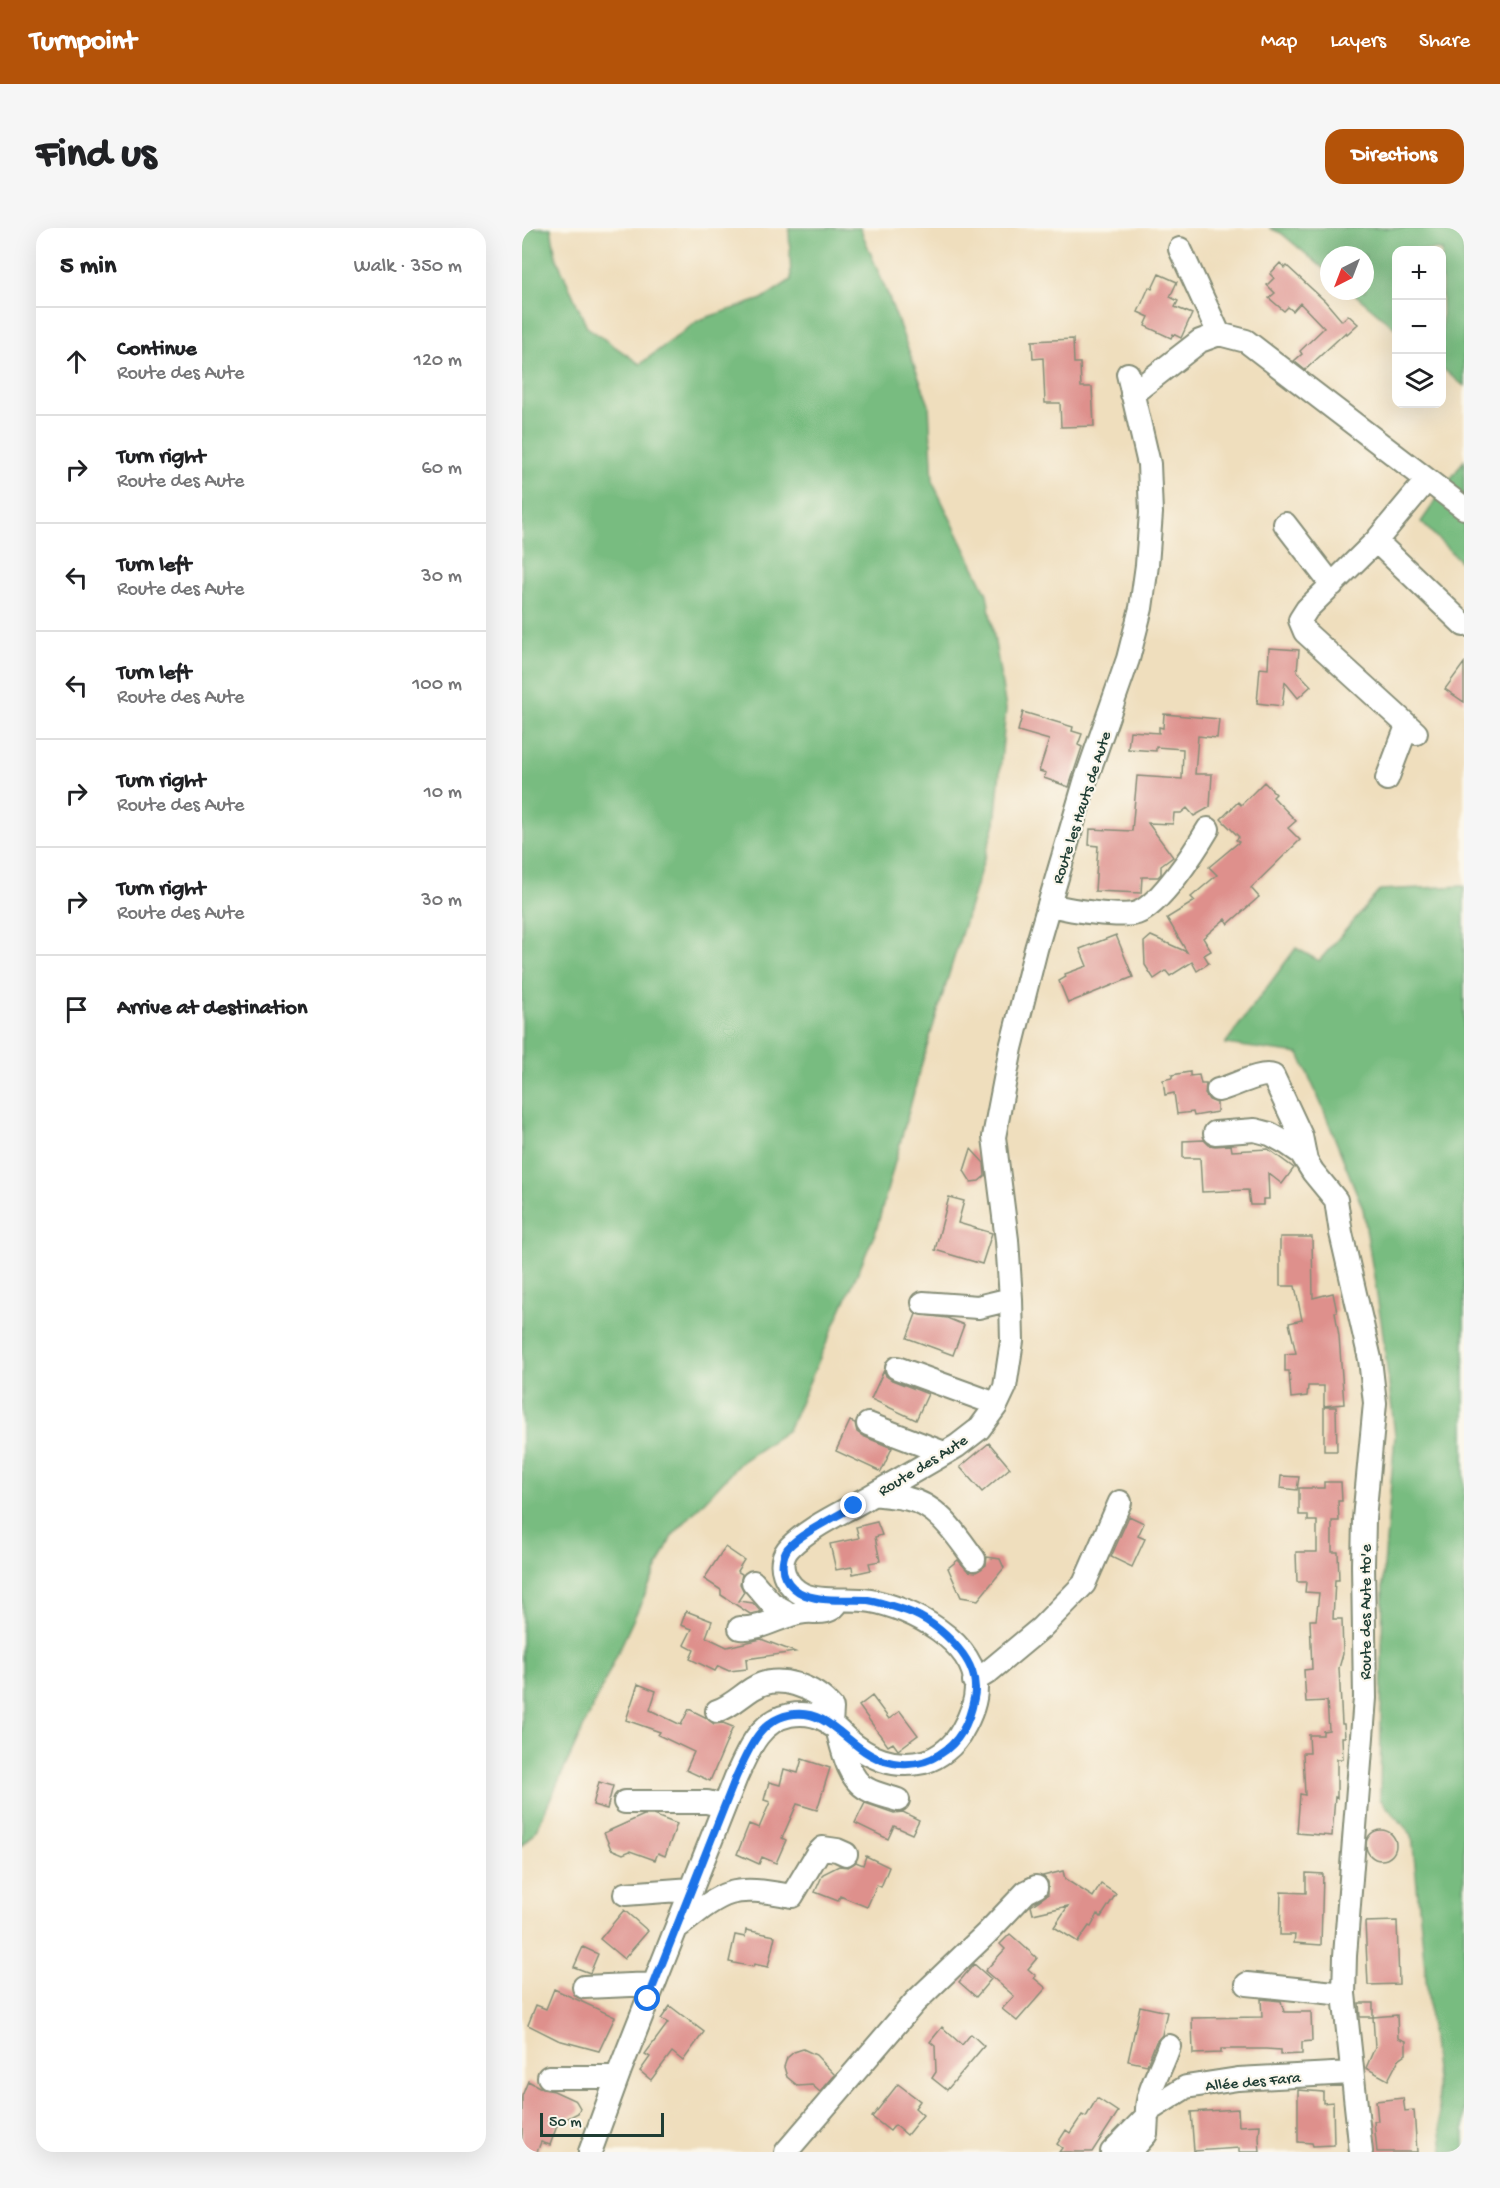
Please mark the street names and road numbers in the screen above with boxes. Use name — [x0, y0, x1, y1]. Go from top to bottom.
street label: Route les Hauts de Aute — [1050, 729, 1117, 887]
street label: Route des Aute — [876, 1432, 973, 1502]
street label: Route des Aute Ho'e — [1358, 1544, 1377, 1680]
street label: Allée des Fara — [1205, 2070, 1303, 2097]

